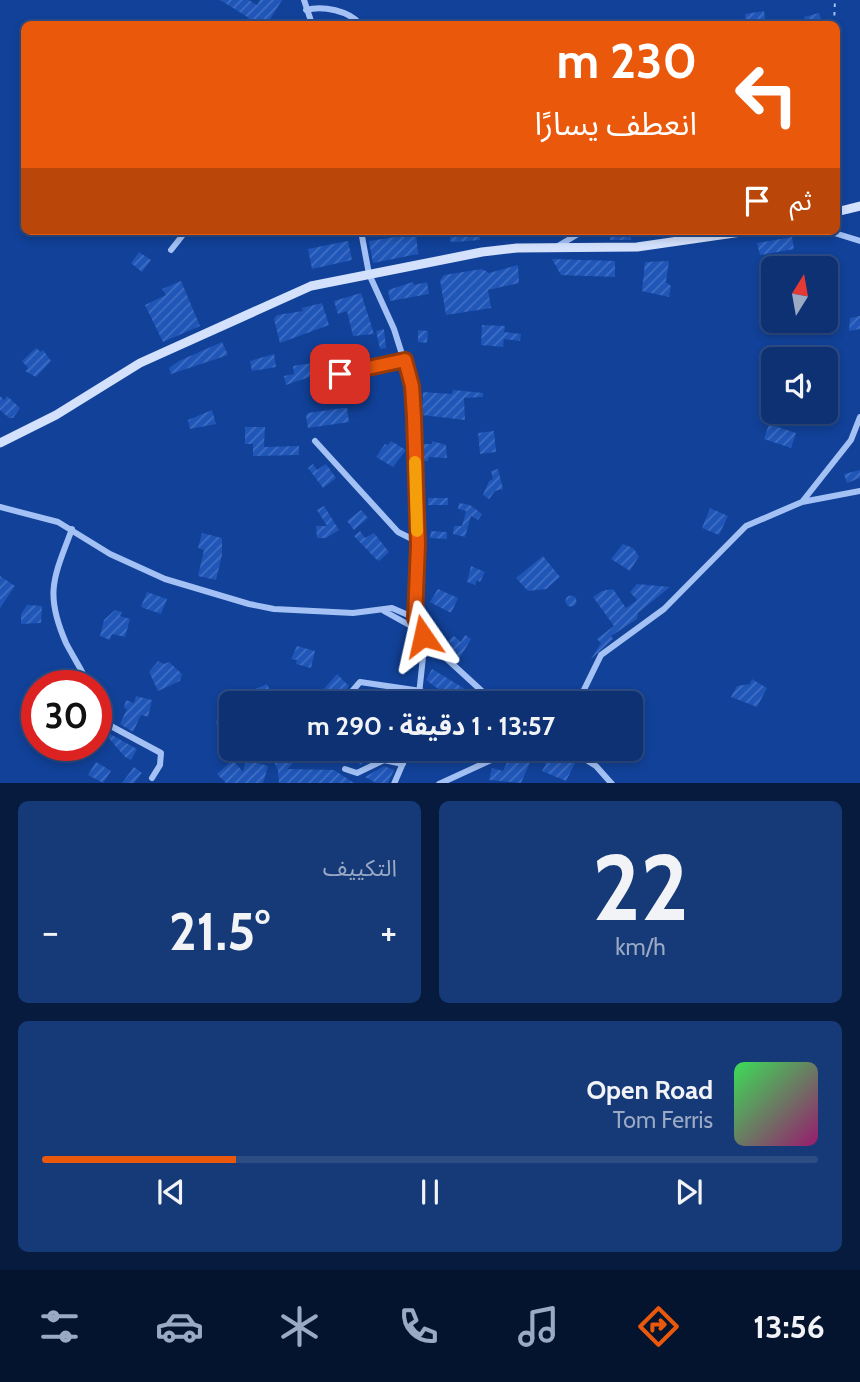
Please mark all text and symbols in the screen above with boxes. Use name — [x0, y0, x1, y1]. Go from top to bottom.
text: 230 m — [556, 31, 697, 90]
icon: left — [721, 49, 812, 140]
text: انعطف يسارًا — [534, 104, 697, 143]
icon: arrive — [738, 182, 776, 220]
text: ثم — [790, 185, 812, 217]
north arrow — [761, 256, 838, 332]
map controls — [761, 256, 838, 424]
pin — [310, 344, 370, 404]
button: sound — [761, 347, 838, 424]
icon: arrive — [321, 355, 359, 393]
position arrow — [386, 599, 460, 673]
speed limit sign: 30 — [21, 670, 112, 761]
text: 13:57 · 1 دقيقة · 290 m — [307, 710, 555, 742]
text: 22 — [592, 832, 689, 943]
text: التكييف — [323, 854, 397, 882]
text: 21.5° — [169, 900, 270, 963]
text: − — [42, 908, 59, 955]
text: + — [380, 908, 397, 955]
text: km/h — [615, 933, 666, 961]
text: Open Road — [587, 1074, 713, 1106]
text: Tom Ferris — [613, 1106, 713, 1134]
icon: previous — [152, 1173, 190, 1211]
icon: pause — [411, 1173, 449, 1211]
icon: next — [670, 1173, 708, 1211]
icon: filters — [35, 1302, 84, 1351]
icon: car — [155, 1302, 204, 1351]
icon: climate — [275, 1302, 324, 1351]
icon: phone — [394, 1302, 443, 1351]
icon: music — [514, 1302, 563, 1351]
icon: directions — [634, 1302, 683, 1351]
text: 13:56 — [753, 1307, 825, 1346]

